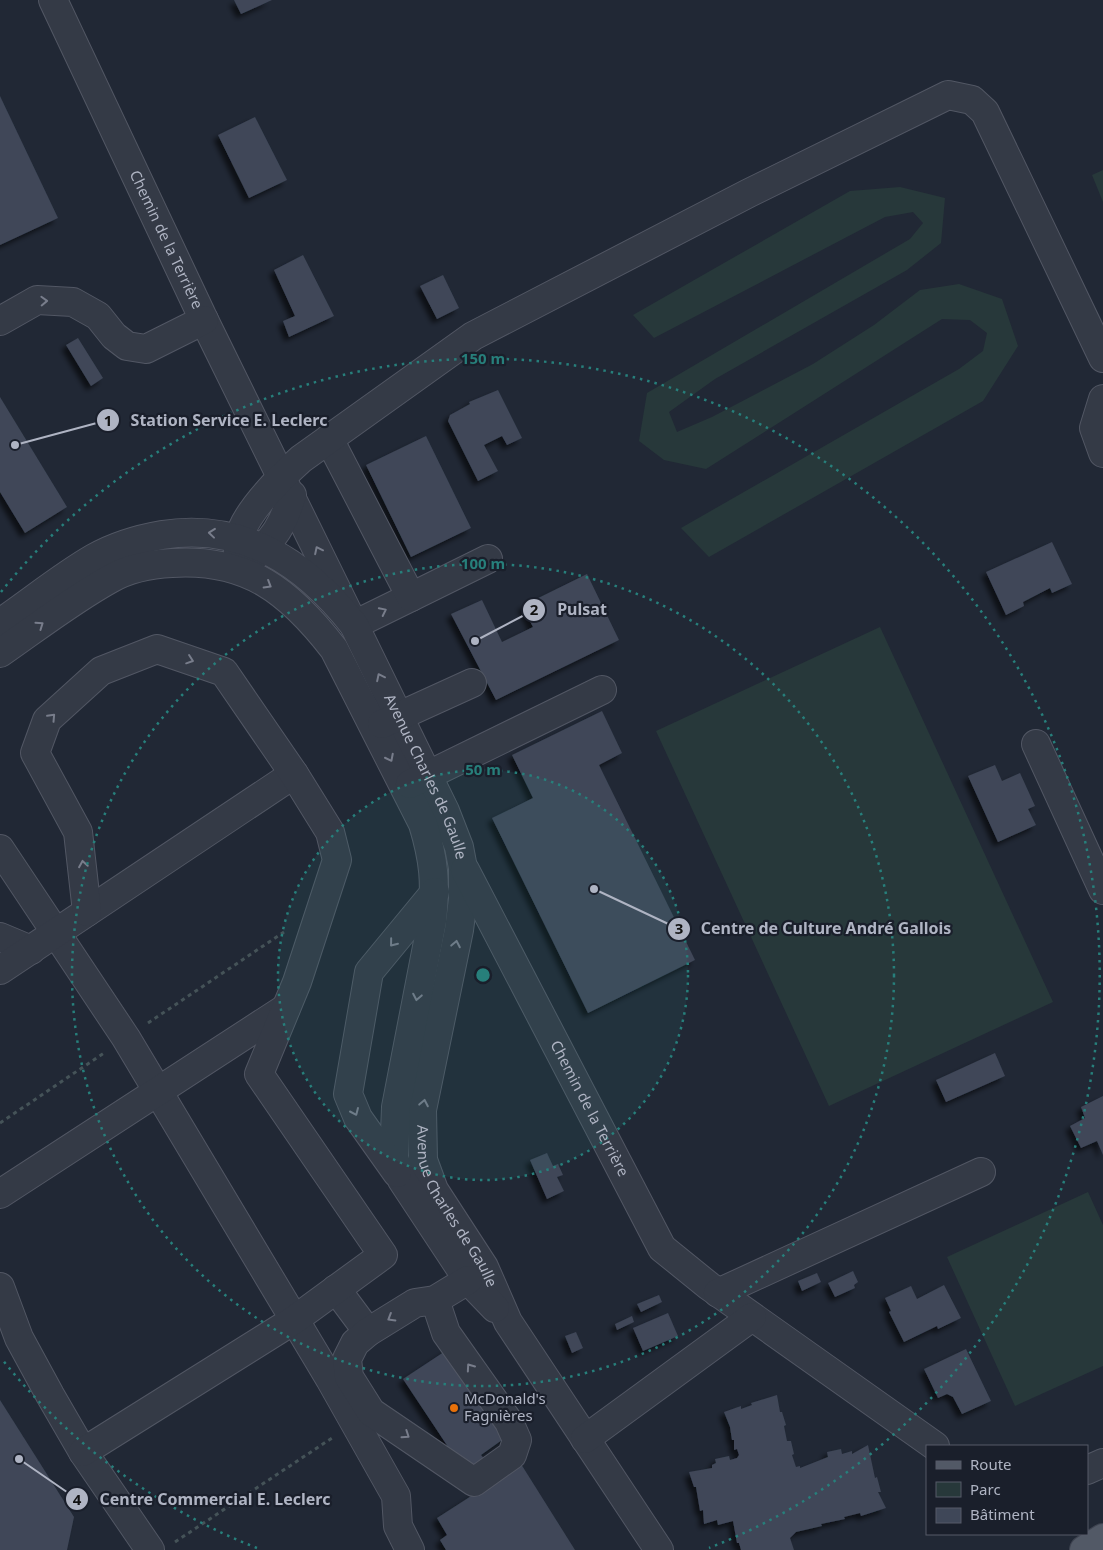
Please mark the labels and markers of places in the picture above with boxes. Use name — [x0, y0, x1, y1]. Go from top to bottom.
callout: Station Service E. Leclerc — [96, 405, 338, 436]
callout: Pulsat — [522, 594, 617, 625]
callout: Centre de Culture André Gallois — [666, 913, 962, 944]
centre of rings — [474, 966, 492, 984]
place label: McDonald's Fagnières — [464, 1388, 546, 1425]
marker: McDonald's Fagnières — [448, 1402, 460, 1414]
callout: Centre Commercial E. Leclerc — [65, 1484, 340, 1515]

